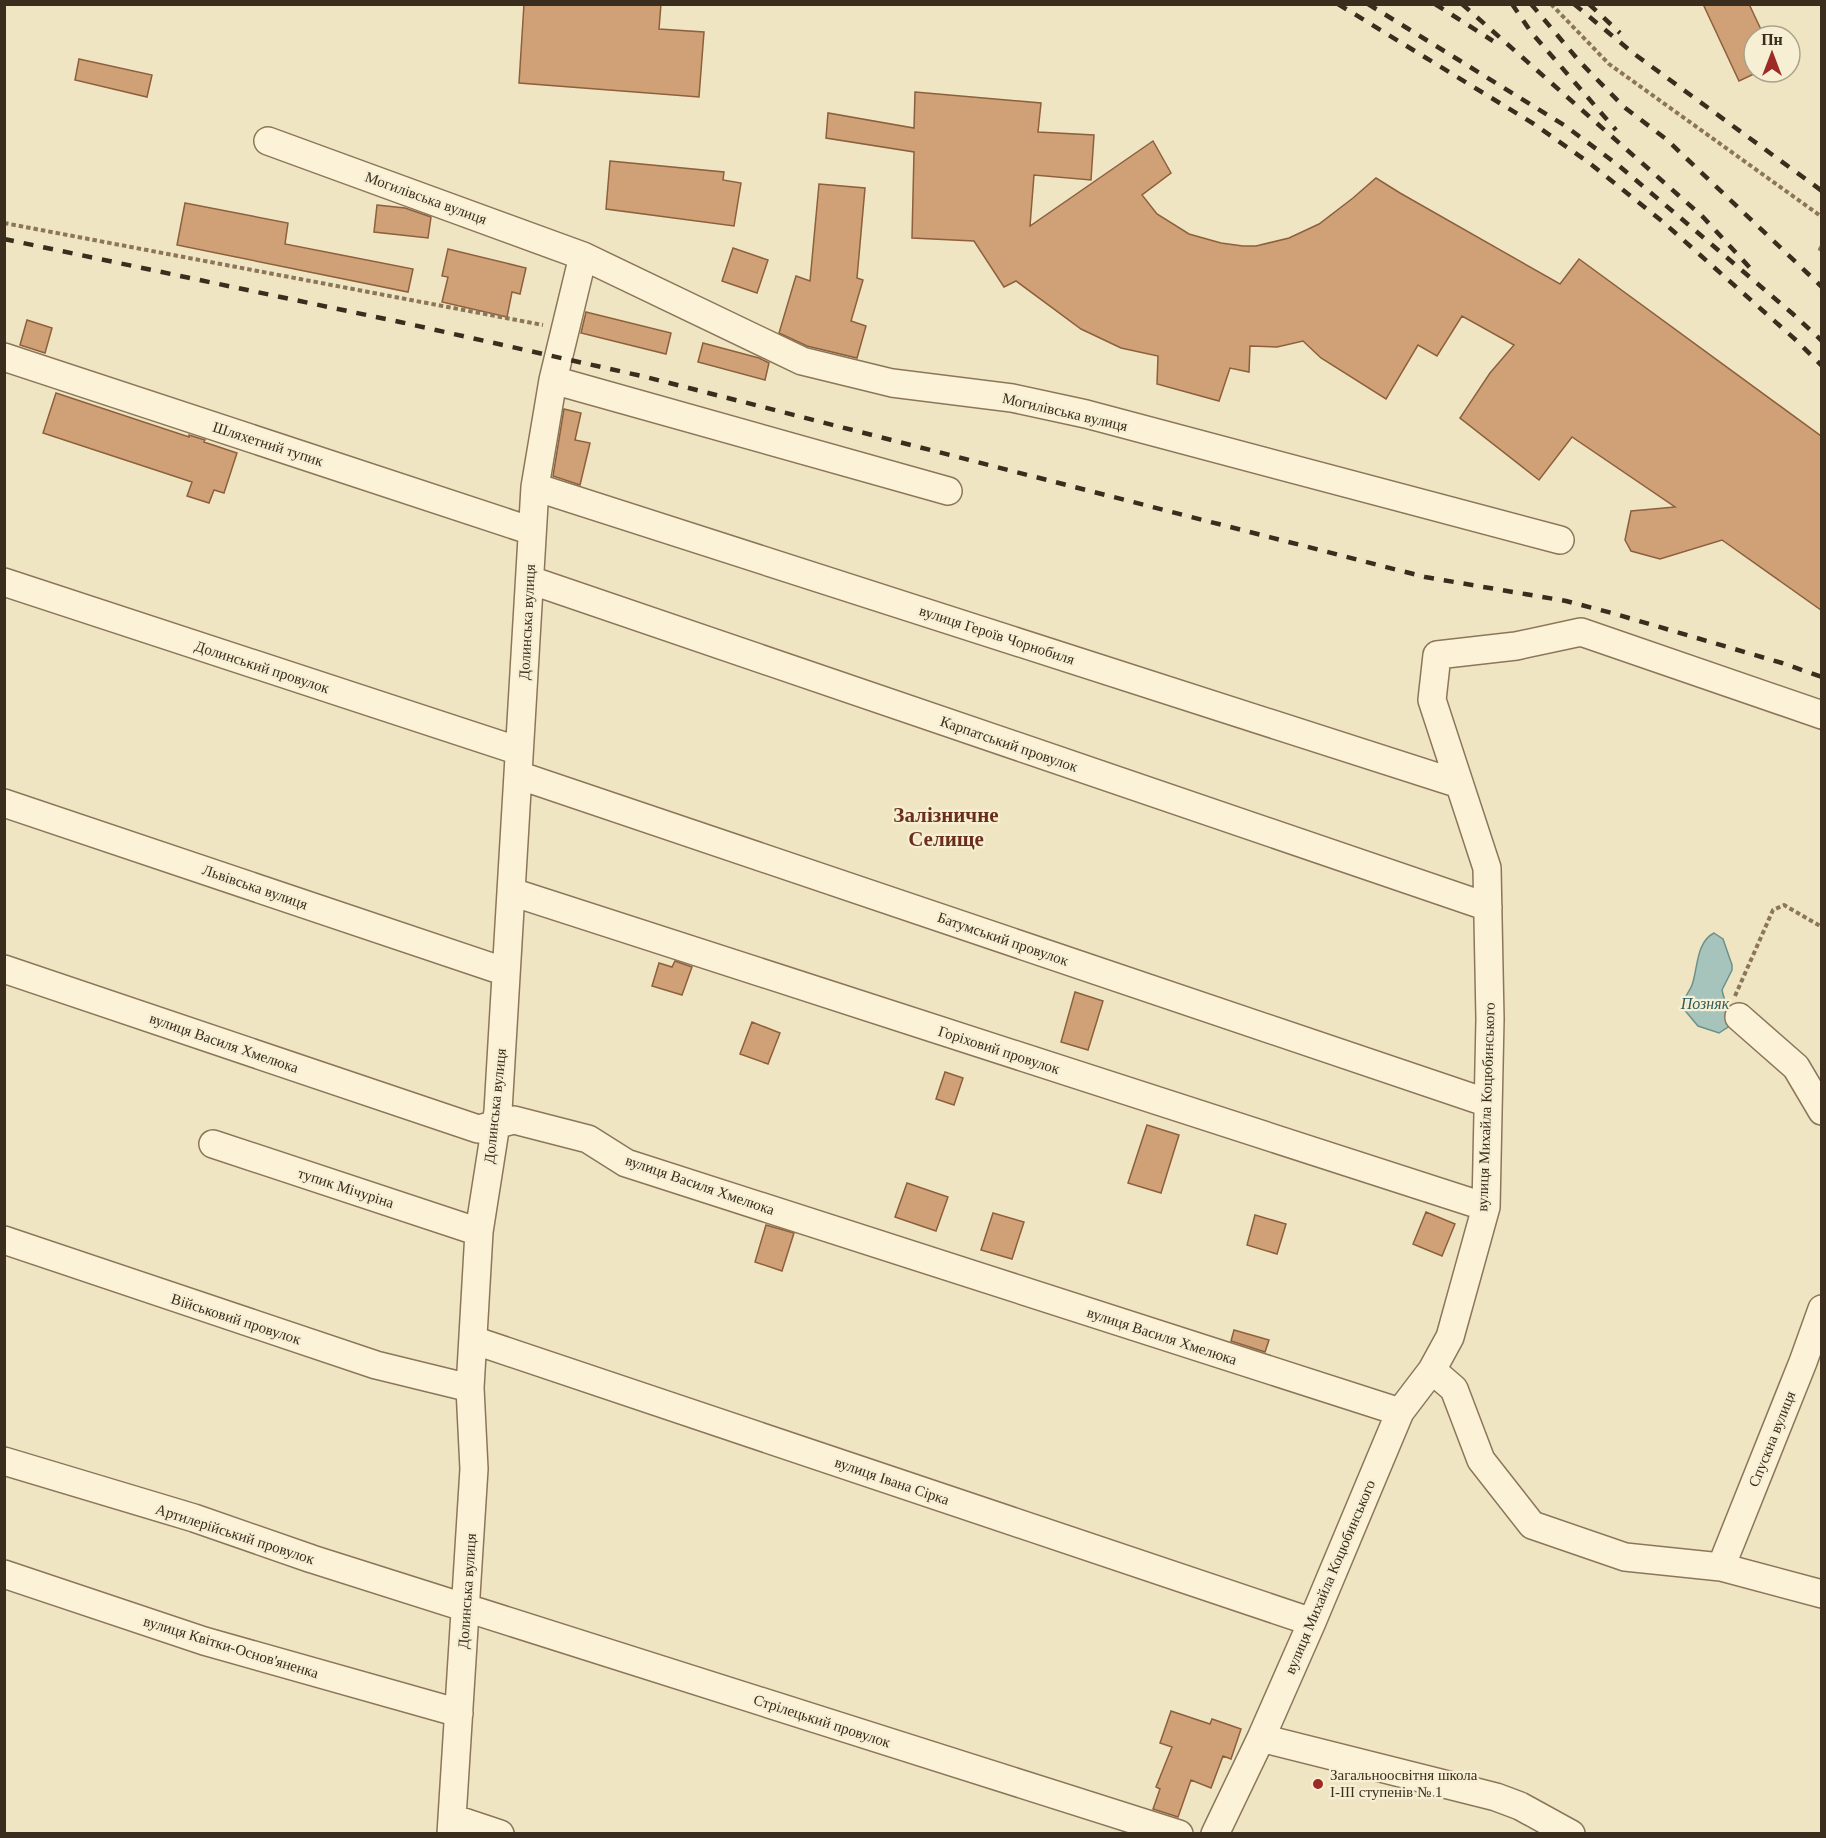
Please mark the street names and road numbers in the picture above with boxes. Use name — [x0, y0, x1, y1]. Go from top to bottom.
street label: Могилівська вулиця — [363, 169, 489, 227]
street label: Могилівська вулиця — [1001, 390, 1129, 434]
street label: Шляхетний тупик — [211, 419, 326, 470]
street label: Долинська вулиця — [516, 564, 538, 680]
street label: вулиця Героїв Чорнобиля — [917, 602, 1077, 668]
street label: Долинський провулок — [193, 638, 332, 697]
street label: Карпатський провулок — [938, 713, 1080, 775]
street label: Львівська вулиця — [200, 862, 310, 913]
street label: Батумський провулок — [935, 909, 1071, 969]
street label: вулиця Михайла Коцюбинського — [1474, 1002, 1498, 1212]
street label: вулиця Василя Хмелюка — [147, 1010, 301, 1076]
street label: Горіховий провулок — [936, 1023, 1062, 1077]
street label: Долинська вулиця — [481, 1047, 509, 1164]
street label: вулиця Василя Хмелюка — [623, 1152, 777, 1218]
street label: тупик Мічуріна — [296, 1165, 396, 1211]
street label: Військовий провулок — [169, 1290, 303, 1348]
street label: вулиця Василя Хмелюка — [1085, 1304, 1239, 1368]
street label: Спускна вулиця — [1746, 1389, 1799, 1489]
street label: вулиця Івана Сірка — [833, 1454, 952, 1508]
street label: вулиця Михайла Коцюбинського — [1282, 1478, 1378, 1676]
street label: Артилерійський провулок — [154, 1501, 317, 1567]
street label: Долинська вулиця — [455, 1533, 479, 1649]
street label: вулиця Квітки-Основ'яненка — [142, 1613, 321, 1681]
street label: Стрілецький провулок — [752, 1691, 893, 1751]

